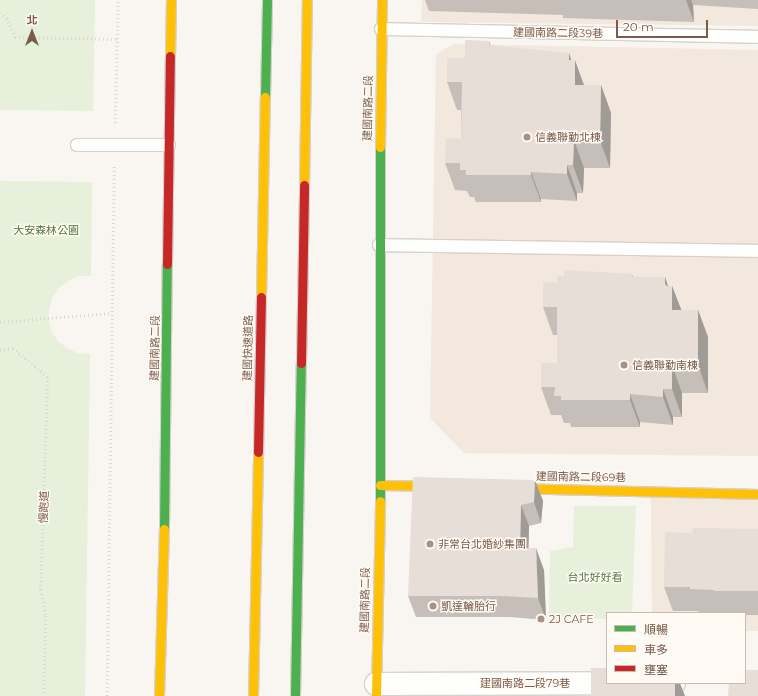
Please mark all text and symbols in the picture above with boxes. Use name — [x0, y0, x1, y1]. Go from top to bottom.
north arrow — [12, 12, 52, 52]
scale bar — [618, 12, 710, 38]
text: 北 — [27, 13, 38, 27]
text: 20 m — [623, 19, 654, 34]
street label: 建國南路二段39巷 — [513, 26, 603, 40]
street label: 建國南路二段 — [361, 75, 375, 141]
place label: 信義聯勤北棟 — [535, 130, 601, 144]
marker: 信義聯勤北棟 — [522, 132, 532, 142]
park label: 大安森林公園 — [13, 223, 79, 237]
street label: 建國南路二段 — [148, 315, 162, 381]
street label: 建國快速道路 — [241, 315, 255, 381]
place label: 信義聯勤南棟 — [632, 358, 698, 372]
marker: 信義聯勤南棟 — [619, 360, 629, 370]
street label: 建國南路二段69巷 — [536, 470, 626, 484]
street label: 慢跑道 — [37, 490, 51, 524]
place label: 非常台北婚紗集團 — [438, 537, 526, 551]
marker: 非常台北婚紗集團 — [425, 539, 435, 549]
street label: 建國南路二段 — [358, 567, 372, 633]
park label: 台北好好看 — [568, 570, 622, 584]
place label: 凱達輪胎行 — [441, 599, 496, 613]
marker: 凱達輪胎行 — [428, 601, 438, 611]
place label: 2J CAFE — [549, 612, 594, 626]
legend — [606, 612, 746, 684]
marker: 2J CAFE — [536, 614, 546, 624]
text: 順暢 — [644, 622, 668, 637]
text: 車多 — [644, 642, 668, 657]
text: 壅塞 — [644, 662, 668, 677]
street label: 建國南路二段79巷 — [480, 676, 570, 690]

